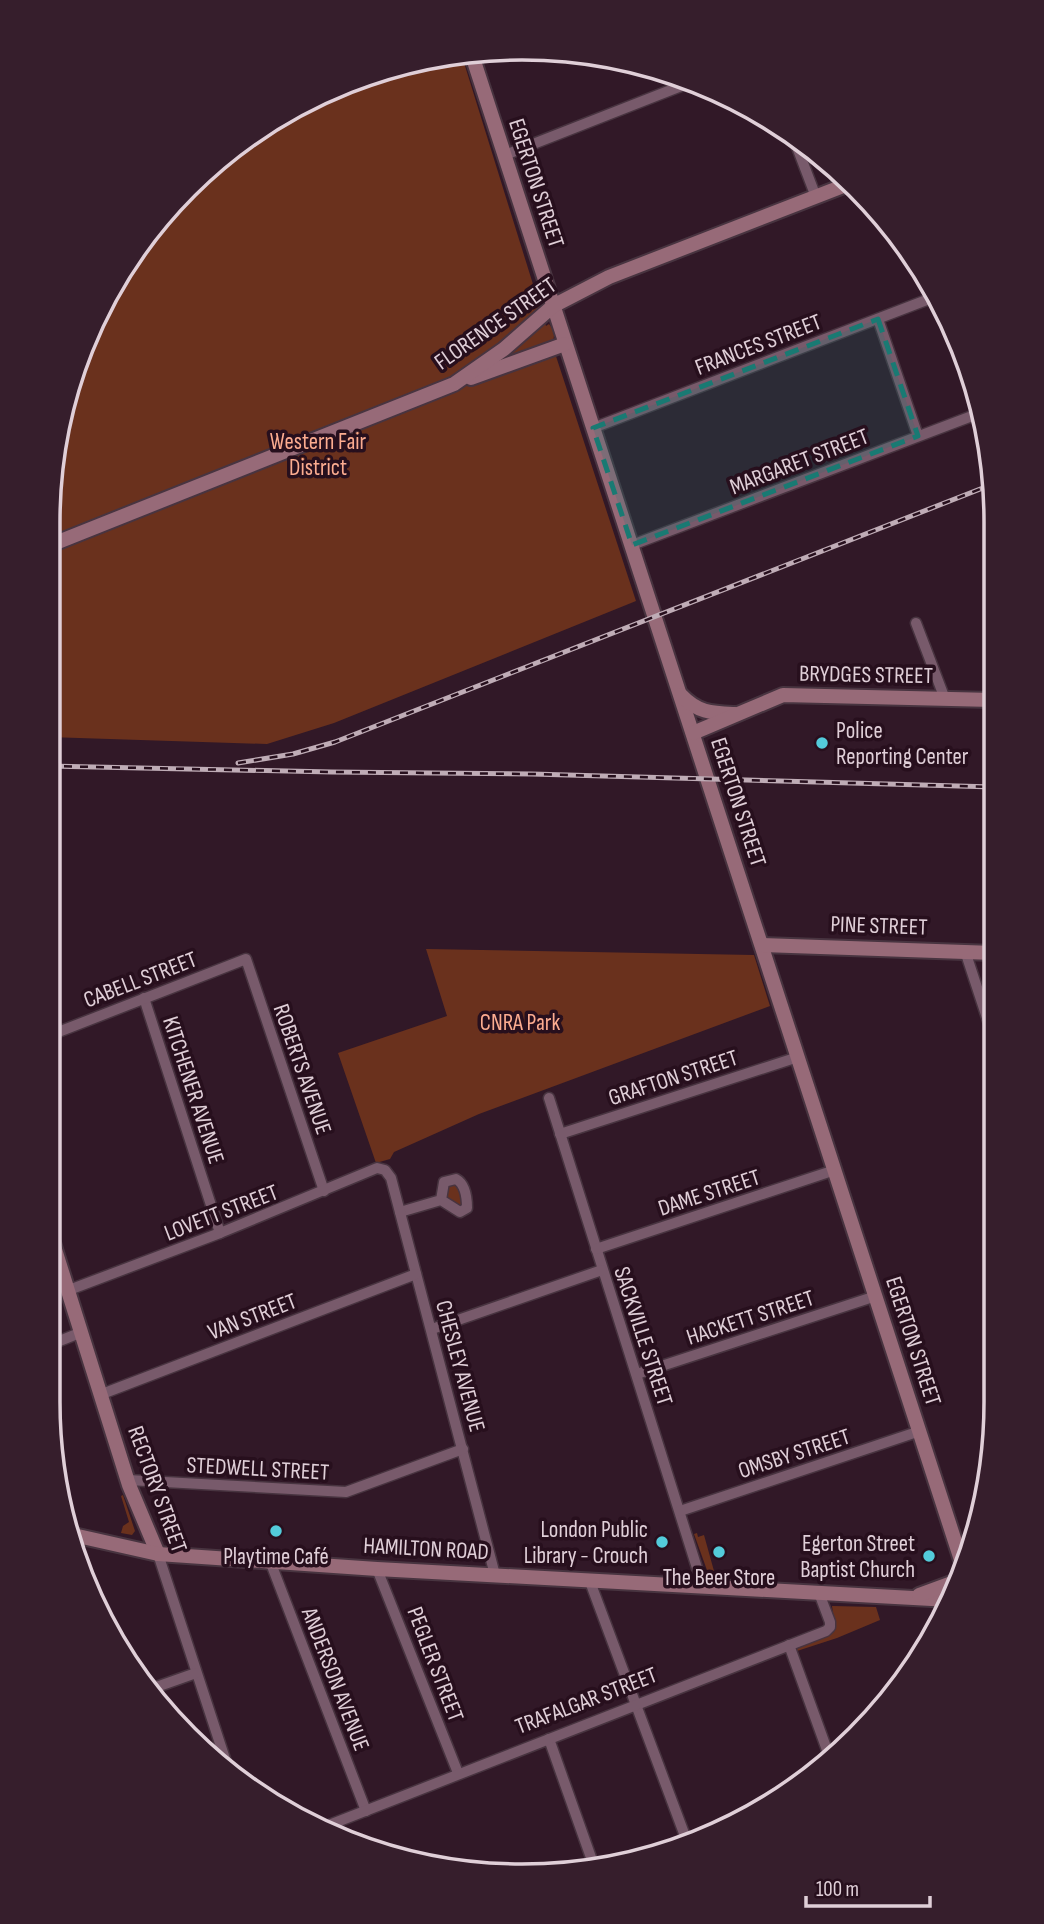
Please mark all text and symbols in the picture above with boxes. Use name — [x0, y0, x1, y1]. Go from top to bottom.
street label: EGERTON STREET — [502, 115, 570, 251]
street label: FLORENCE STREET — [429, 271, 562, 376]
street label: FRANCES STREET — [691, 308, 826, 382]
street label: MARGARET STREET — [726, 423, 873, 501]
park label: Western Fair District — [270, 428, 367, 482]
street label: BRYDGES STREET — [799, 660, 933, 690]
place label: Police Reporting Center — [836, 717, 969, 771]
street label: EGERTON STREET — [704, 734, 772, 870]
marker: Police Reporting Center — [814, 735, 830, 751]
street label: PINE STREET — [830, 910, 928, 942]
street label: CABELL STREET — [80, 945, 201, 1014]
street label: ROBERTS AVENUE — [267, 1000, 337, 1138]
park label: CNRA Park — [480, 1009, 560, 1037]
street label: KITCHENER AVENUE — [156, 1013, 230, 1168]
street label: GRAFTON STREET — [605, 1044, 742, 1112]
street label: DAME STREET — [655, 1163, 764, 1223]
street label: LOVETT STREET — [161, 1178, 282, 1247]
street label: SACKVILLE STREET — [607, 1263, 679, 1409]
street label: EGERTON STREET — [879, 1273, 947, 1409]
street label: HACKETT STREET — [683, 1284, 818, 1352]
street label: VAN STREET — [204, 1287, 301, 1347]
street label: CHESLEY AVENUE — [429, 1297, 491, 1435]
street label: RECTORY STREET — [121, 1422, 193, 1556]
street label: OMSBY STREET — [735, 1423, 854, 1485]
street label: STEDWELL STREET — [186, 1451, 330, 1487]
place label: London Public Library - Crouch — [524, 1516, 648, 1570]
marker: Playtime Café — [268, 1523, 284, 1539]
place label: Egerton Street Baptist Church — [800, 1530, 915, 1584]
street label: HAMILTON ROAD — [363, 1532, 489, 1566]
marker: London Public Library - Crouch — [654, 1534, 670, 1550]
place label: Playtime Café — [223, 1543, 329, 1571]
marker: The Beer Store — [711, 1544, 727, 1560]
marker: Egerton Street Baptist Church — [921, 1548, 937, 1564]
place label: The Beer Store — [663, 1564, 775, 1592]
street label: ANDERSON AVENUE — [295, 1603, 375, 1755]
street label: PEGLER STREET — [400, 1603, 470, 1726]
street label: TRAFALGAR STREET — [511, 1661, 661, 1741]
scale bar — [806, 1864, 930, 1908]
text: 100 m — [816, 1877, 859, 1902]

